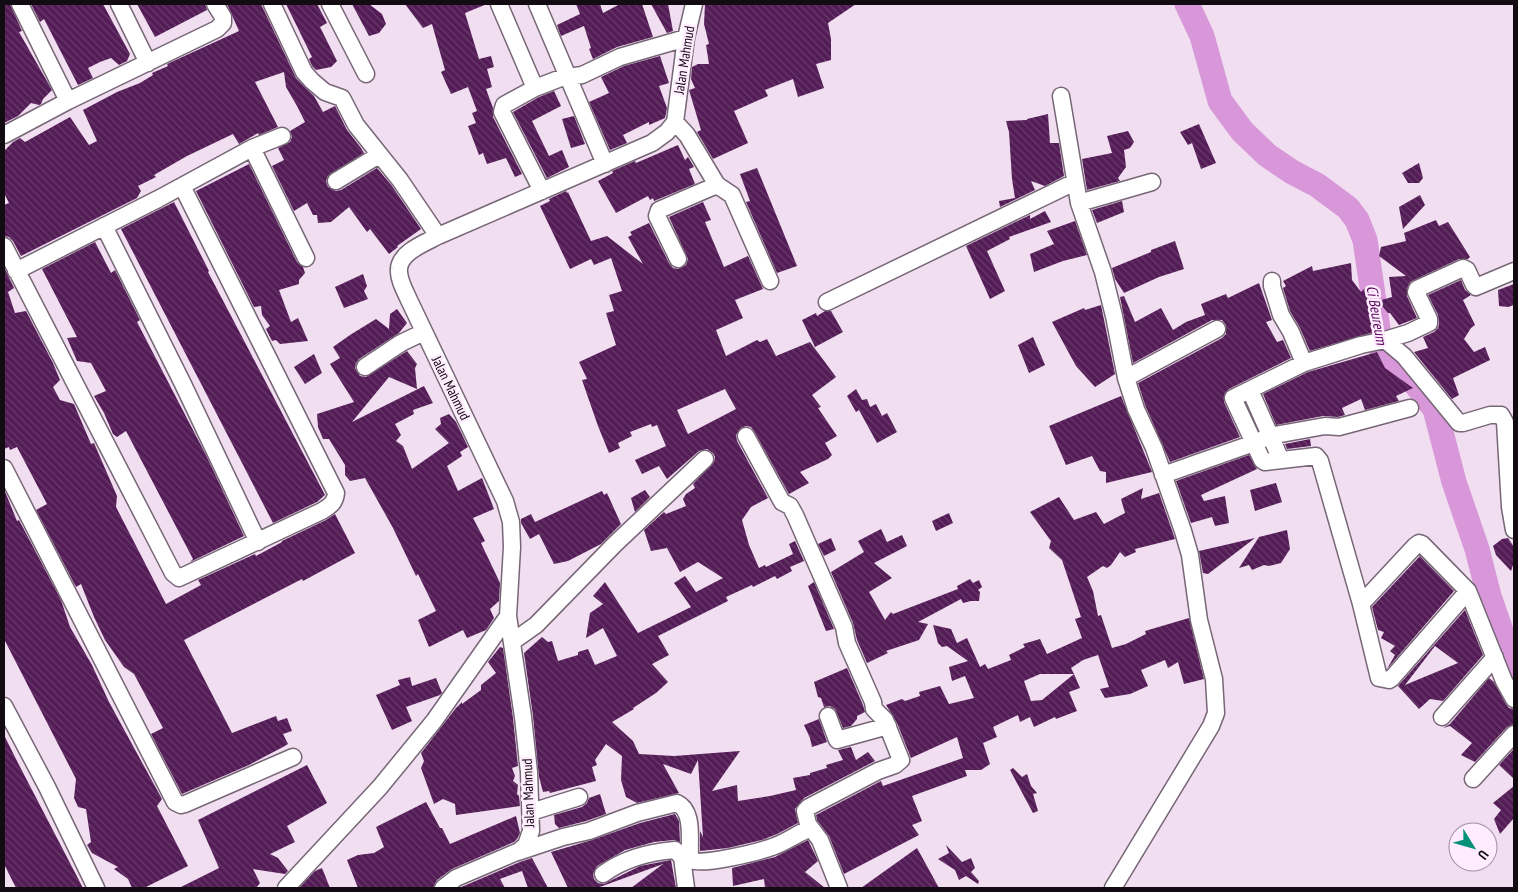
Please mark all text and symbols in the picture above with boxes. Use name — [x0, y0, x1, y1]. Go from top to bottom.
street label: Jalan Mahmud — [670, 25, 698, 96]
water label: Ci Beureum — [1362, 284, 1392, 347]
street label: Jalan Mahmud — [427, 352, 474, 423]
street label: Jalan Mahmud — [518, 758, 538, 829]
north arrow — [1448, 822, 1498, 872]
text: U — [1474, 847, 1493, 863]

